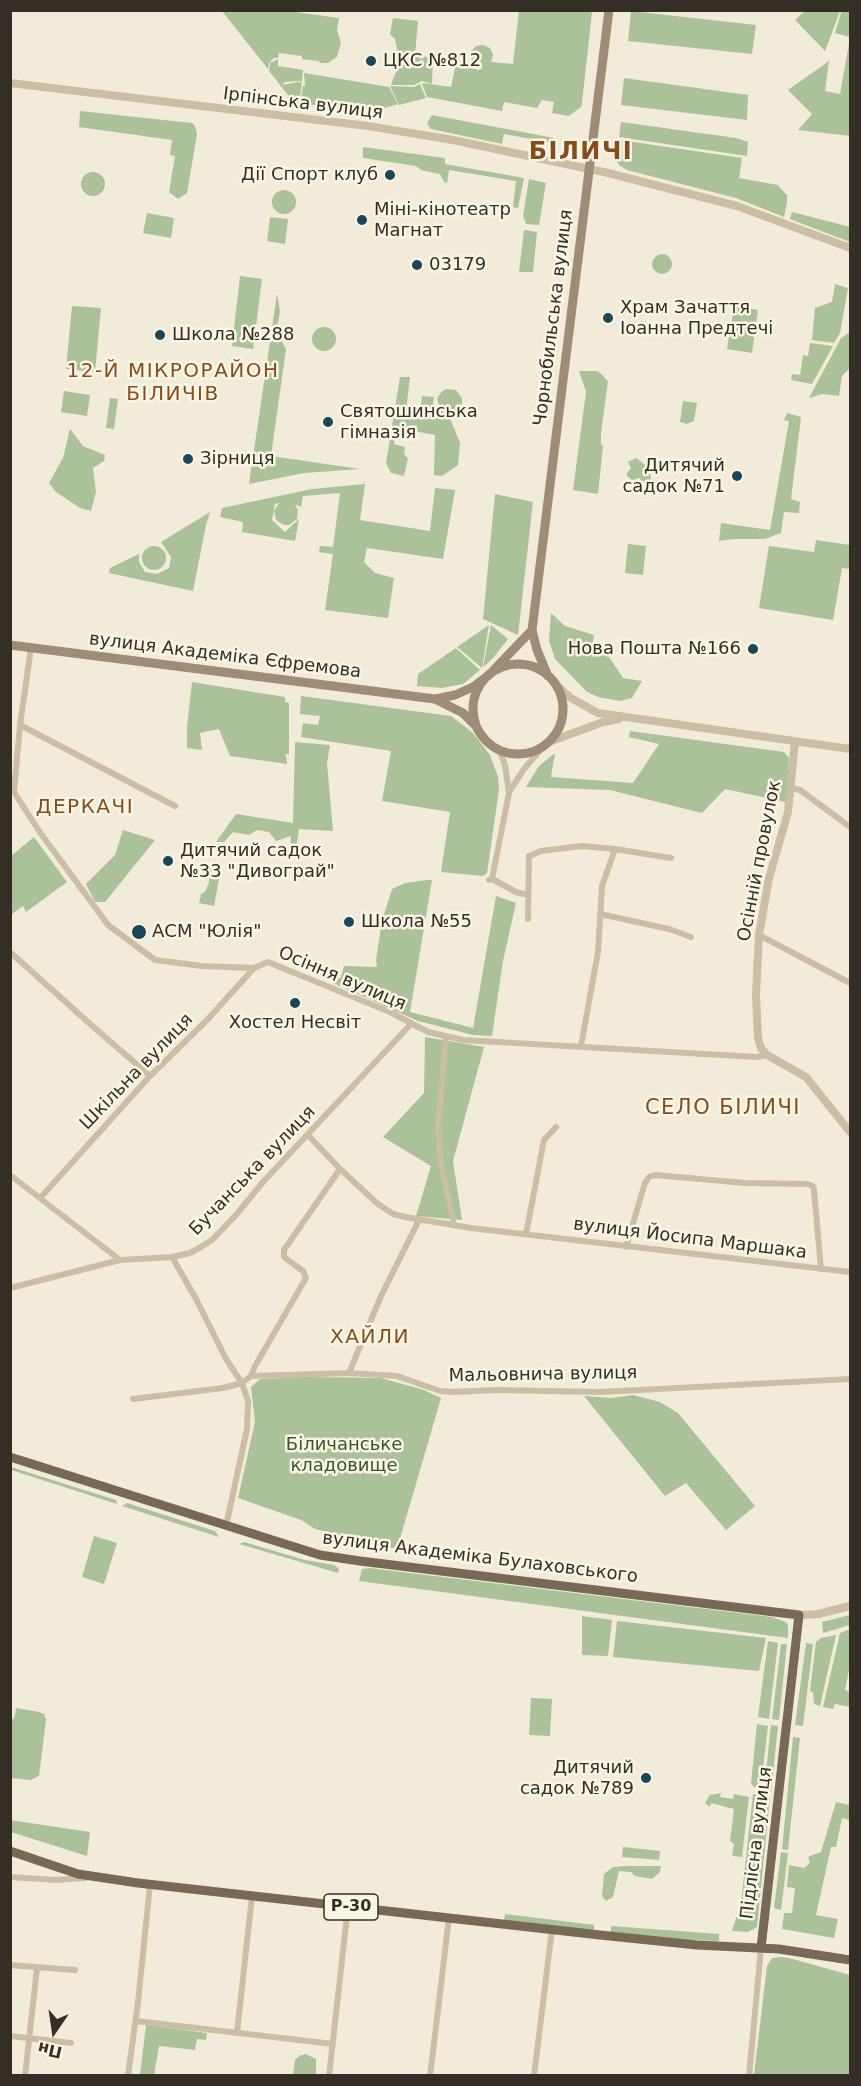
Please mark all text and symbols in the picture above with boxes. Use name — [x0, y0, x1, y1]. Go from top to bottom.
place label: ЦКС №812 — [383, 50, 481, 72]
marker: ЦКС №812 — [364, 54, 378, 68]
street label: Ірпінська вулиця — [222, 83, 384, 125]
district label: БІЛИЧІ — [529, 139, 633, 167]
place label: Дії Спорт клуб — [241, 164, 378, 186]
marker: Дії Спорт клуб — [383, 168, 397, 182]
place label: Міні-кінотеатр Магнат — [374, 199, 511, 242]
street label: Чорнобильська вулиця — [530, 208, 578, 428]
marker: Міні-кінотеатр Магнат — [355, 213, 369, 227]
place label: 03179 — [429, 254, 486, 276]
marker: 03179 — [410, 258, 424, 272]
place label: Храм Зачаття Іоанна Предтечі — [620, 297, 773, 340]
marker: Храм Зачаття Іоанна Предтечі — [601, 311, 615, 325]
place label: Школа №288 — [172, 324, 294, 346]
marker: Школа №288 — [153, 328, 167, 342]
district label: 12-Й МІКРОРАЙОН БІЛИЧІВ — [66, 360, 280, 407]
place label: Святошинська гімназія — [340, 401, 478, 444]
marker: Святошинська гімназія — [321, 415, 335, 429]
place label: Зірниця — [200, 448, 275, 470]
marker: Зірниця — [181, 452, 195, 466]
place label: Дитячий садок №71 — [622, 455, 725, 498]
marker: Дитячий садок №71 — [730, 469, 744, 483]
street label: вулиця Академіка Єфремова — [88, 629, 362, 683]
place label: Нова Пошта №166 — [568, 638, 741, 660]
marker: Нова Пошта №166 — [746, 642, 760, 656]
street label: Осінній провулок — [734, 779, 786, 943]
district label: ДЕРКАЧІ — [36, 796, 134, 820]
place label: Дитячий садок №33 "Дивограй" — [180, 840, 335, 882]
marker: Дитячий садок №33 "Дивограй" — [161, 854, 175, 868]
place label: Школа №55 — [361, 911, 472, 933]
marker: Школа №55 — [342, 915, 356, 929]
place label: АСМ "Юлія" — [152, 921, 261, 943]
marker: АСМ "Юлія" — [130, 923, 148, 941]
street label: Осіння вулиця — [275, 942, 409, 1016]
marker: Хостел Несвіт — [288, 996, 302, 1010]
street label: Шкільна вулиця — [76, 1009, 198, 1135]
place label: Хостел Несвіт — [229, 1012, 361, 1034]
district label: СЕЛО БІЛИЧІ — [645, 1096, 801, 1122]
street label: Бучанська вулиця — [185, 1102, 321, 1240]
street label: вулиця Йосипа Маршака — [572, 1214, 808, 1264]
district label: ХАЙЛИ — [330, 1326, 410, 1350]
street label: Мальовнича вулиця — [448, 1363, 638, 1387]
park label: Біличанське кладовище — [286, 1434, 402, 1476]
street label: вулиця Академіка Булаховського — [321, 1528, 639, 1588]
place label: Дитячий садок №789 — [520, 1757, 634, 1800]
street label: Підлісна вулиця — [737, 1766, 777, 1920]
marker: Дитячий садок №789 — [639, 1771, 653, 1785]
road number: Р-30 — [324, 1894, 378, 1920]
north arrow — [24, 2002, 84, 2062]
text: Пн — [36, 2038, 64, 2062]

